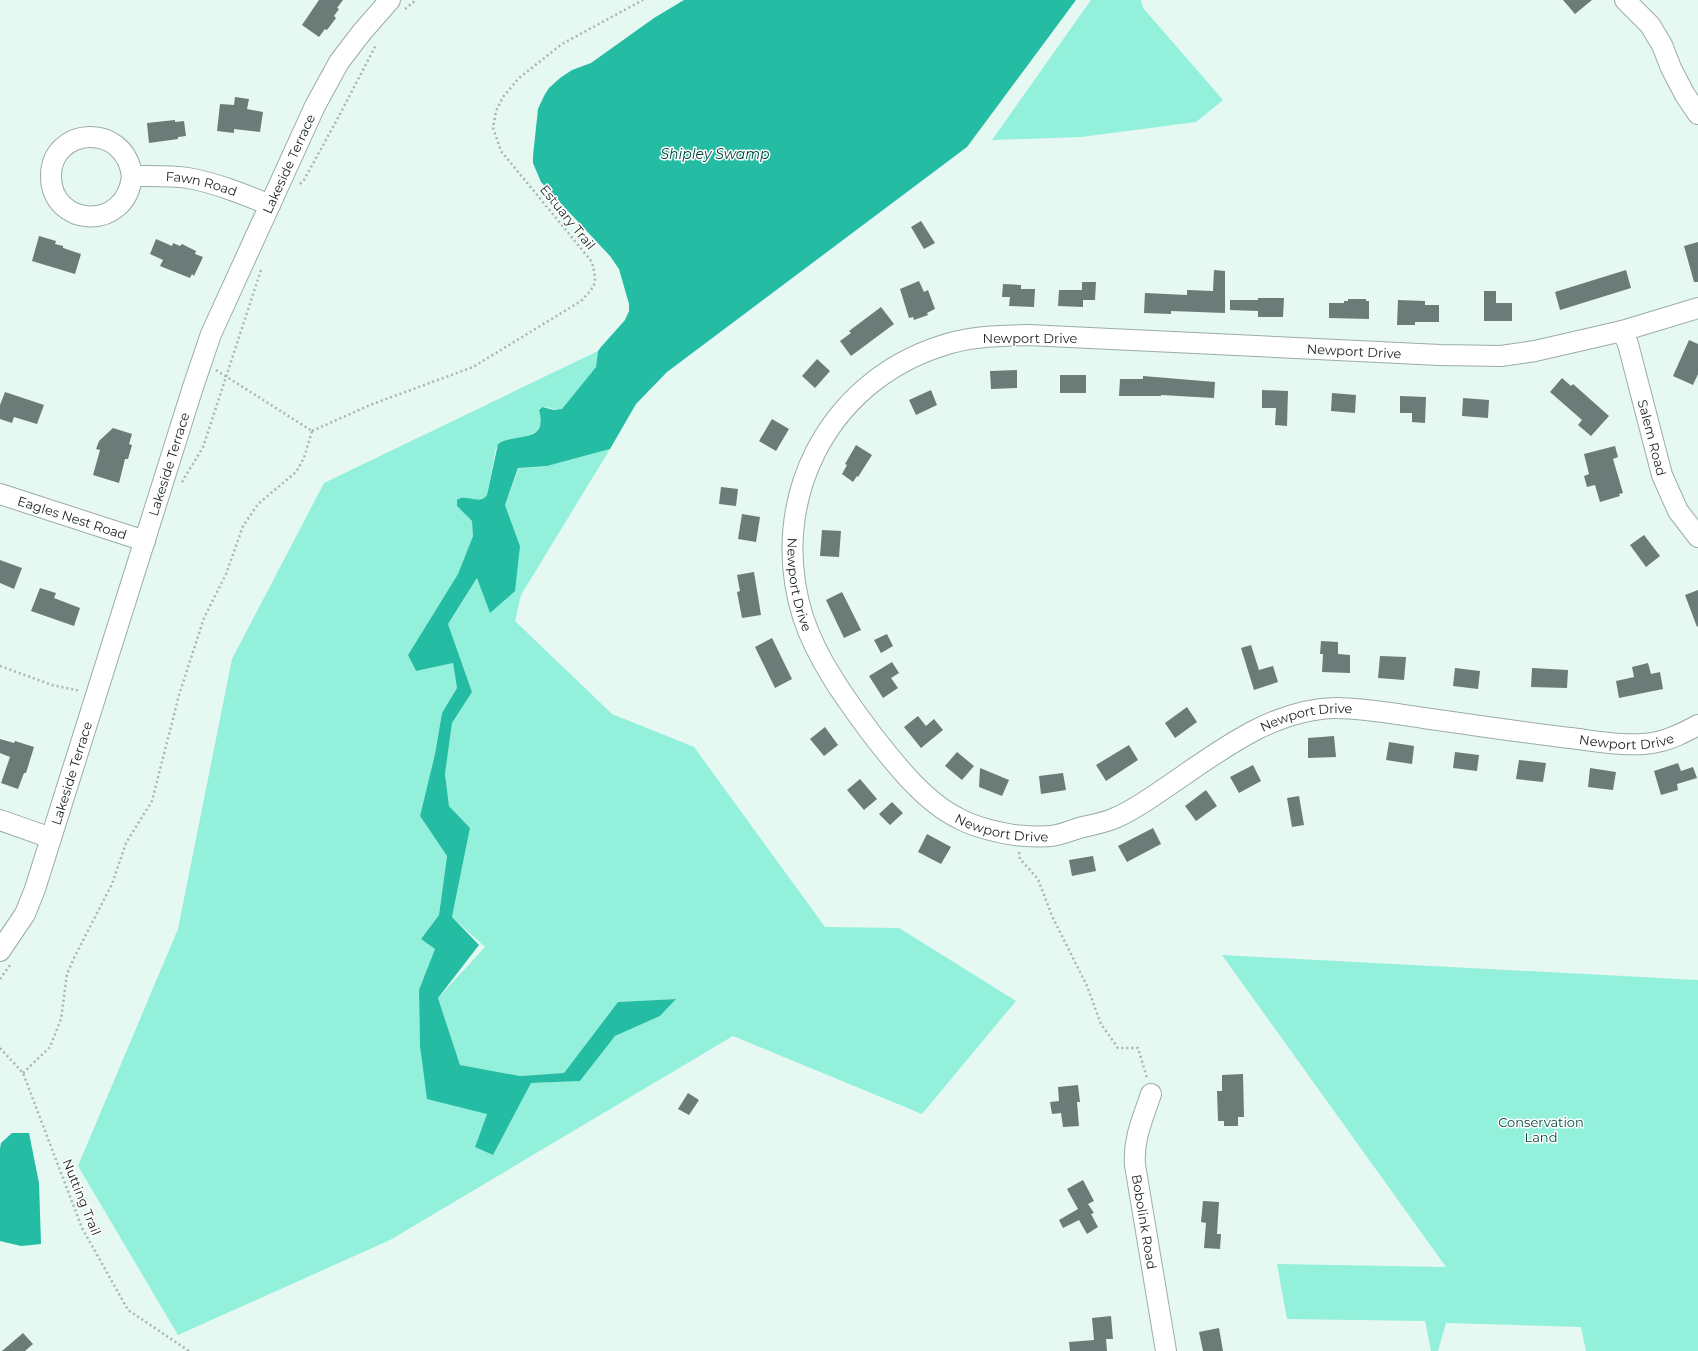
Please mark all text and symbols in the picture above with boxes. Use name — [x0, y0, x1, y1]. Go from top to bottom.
street label: Lakeside Terrace — [259, 111, 318, 216]
water label: Shipley Swamp — [660, 145, 770, 163]
street label: Fawn Road — [165, 168, 239, 199]
street label: Estuary Trail — [537, 181, 599, 253]
street label: Newport Drive — [983, 330, 1078, 346]
street label: Newport Drive — [1306, 341, 1402, 361]
street label: Salem Road — [1635, 398, 1670, 477]
street label: Lakeside Terrace — [145, 410, 193, 518]
street label: Eagles Nest Road — [16, 492, 129, 543]
street label: Newport Drive — [784, 538, 816, 634]
street label: Newport Drive — [1257, 700, 1353, 735]
street label: Lakeside Terrace — [48, 719, 95, 827]
street label: Newport Drive — [1578, 730, 1676, 752]
street label: Newport Drive — [952, 810, 1049, 844]
park label: Conservation Land — [1498, 1114, 1584, 1145]
street label: Nutting Trail — [59, 1156, 105, 1238]
street label: Bobolink Road — [1129, 1173, 1160, 1270]

